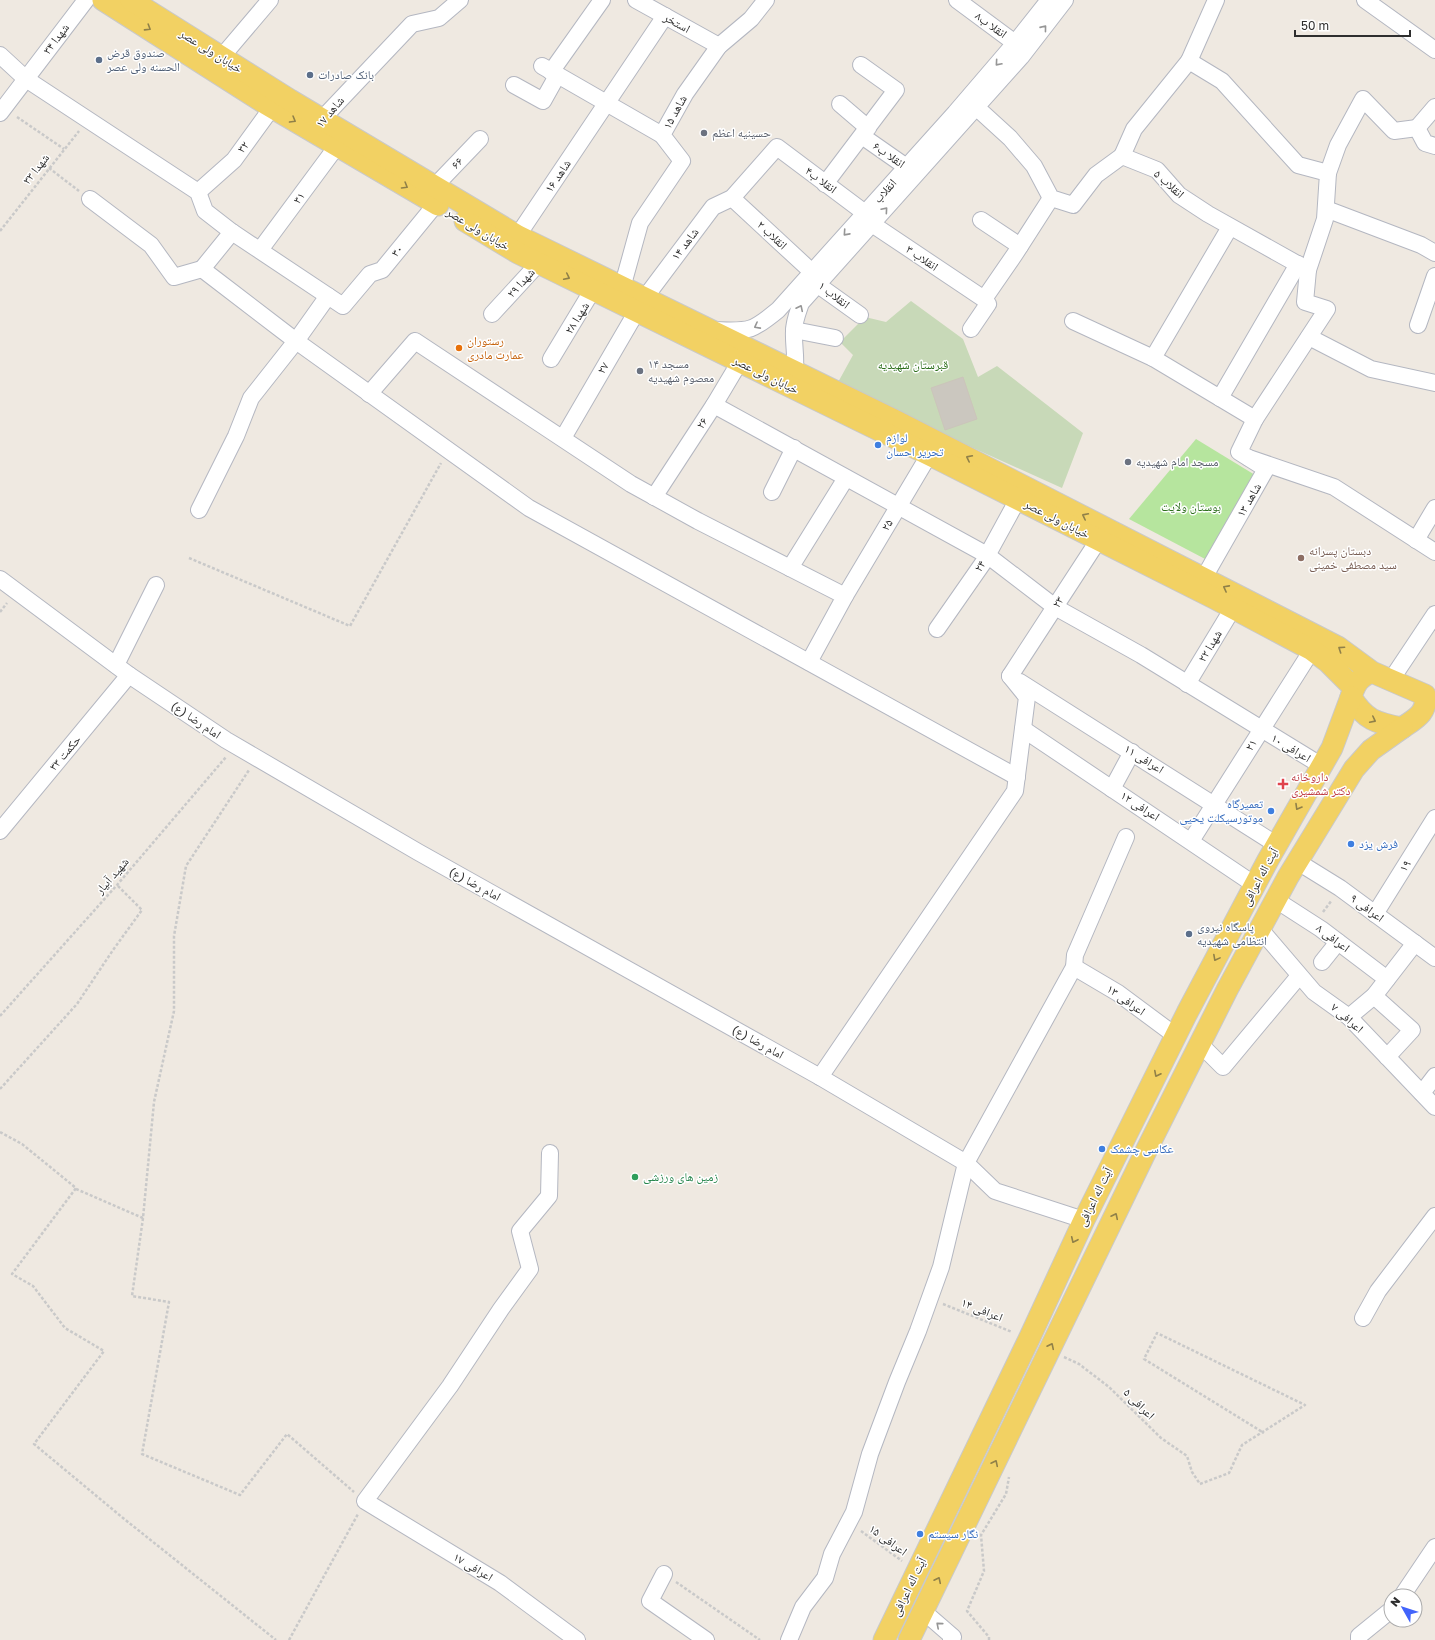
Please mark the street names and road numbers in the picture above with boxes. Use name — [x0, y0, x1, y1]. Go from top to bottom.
street label: انقلا ب۸ — [972, 8, 1010, 42]
street label: استخر — [661, 9, 693, 36]
street label: شهدا ۳۴ — [39, 20, 72, 57]
street label: خیابان ولی عصر — [176, 25, 246, 76]
street label: شاهد ۱۵ — [659, 92, 690, 131]
street label: شاهد ۱۷ — [312, 93, 347, 130]
street label: ۳۲ — [233, 138, 252, 156]
street label: انقلا ب۶ — [870, 138, 908, 171]
street label: شهدا ۳۳ — [19, 150, 52, 187]
street label: ۶۶ — [448, 154, 466, 172]
street label: شاهد ۱۶ — [541, 156, 574, 195]
street label: انقلا ب۴ — [802, 163, 840, 197]
street label: انقلاب ۵ — [1151, 166, 1188, 202]
street label: انقلاب — [870, 175, 900, 206]
street label: ۳۱ — [289, 189, 308, 206]
street label: خیابان ولی عصر — [443, 203, 513, 254]
street label: انقلاب ۲ — [754, 217, 791, 253]
street label: شاهد ۱۴ — [668, 225, 702, 263]
street label: انقلاب ۳ — [903, 241, 941, 274]
street label: ۳۰ — [387, 242, 406, 260]
street label: شهدا ۲۹ — [503, 265, 538, 301]
street label: انقلاب ۱ — [815, 278, 853, 312]
street label: شهدا ۲۸ — [561, 299, 592, 336]
street label: خیابان ولی عصر — [730, 352, 802, 397]
street label: ۲۷ — [593, 359, 612, 376]
street label: ۲۶ — [692, 414, 711, 431]
street label: شاهد ۱۳ — [1233, 480, 1264, 519]
street label: خیابان ولی عصر — [1021, 495, 1093, 542]
street label: ۲۵ — [877, 516, 896, 533]
street label: ۲۴ — [970, 557, 989, 574]
street label: ۲۳ — [1048, 593, 1067, 610]
street label: شهدا ۲۲ — [1194, 627, 1225, 665]
street label: امام رضا (ع) — [168, 698, 224, 743]
street label: اعرافی ۱۰ — [1269, 730, 1314, 765]
street label: حکمت ۳۳ — [45, 732, 84, 773]
street label: ۲۱ — [1241, 736, 1260, 753]
street label: اعرافی ۱۱ — [1122, 741, 1167, 777]
street label: اعرافی ۱۲ — [1118, 787, 1163, 824]
street label: آیت اله اعرافی — [1238, 844, 1282, 908]
street label: شهید آبیار — [91, 854, 132, 898]
street label: ۱۹ — [1395, 857, 1414, 874]
street label: امام رضا (ع) — [446, 863, 504, 905]
street label: اعرافی ۹ — [1347, 890, 1387, 925]
street label: اعرافی ۸ — [1313, 920, 1353, 955]
street label: اعرافی ۱۳ — [1104, 981, 1149, 1018]
street label: اعرافی ۷ — [1328, 999, 1367, 1036]
street label: امام رضا (ع) — [729, 1021, 787, 1063]
street label: آیت اله اعرافی — [1074, 1164, 1116, 1229]
street label: اعرافی ۱۴ — [959, 1294, 1005, 1325]
street label: اعرافی ۵ — [1121, 1385, 1158, 1423]
street label: اعرافی ۱۵ — [866, 1521, 910, 1559]
street label: اعرافی ۱۷ — [451, 1549, 496, 1584]
street label: آیت اله اعرافی — [888, 1554, 930, 1619]

